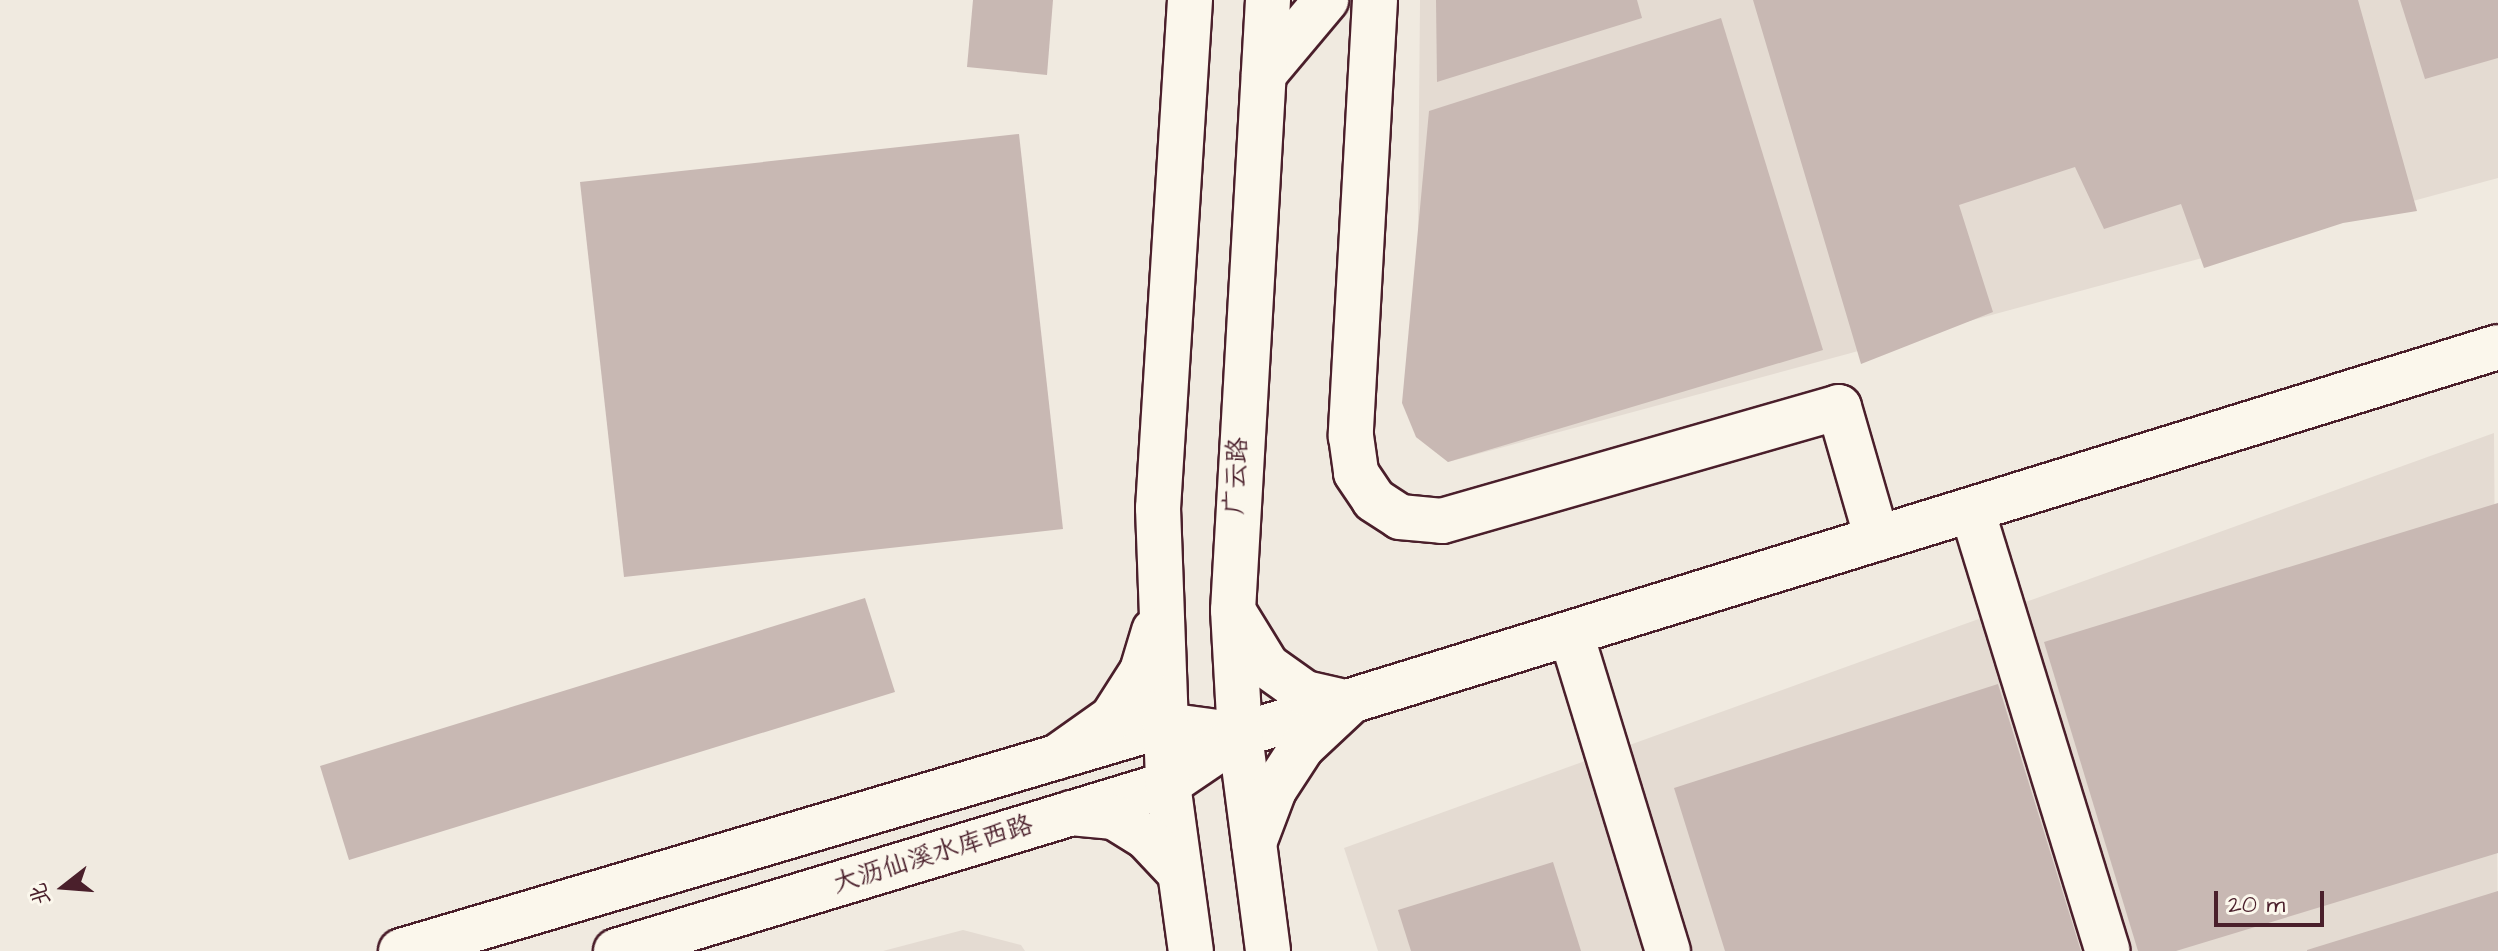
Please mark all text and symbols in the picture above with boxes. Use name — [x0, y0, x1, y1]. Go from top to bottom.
street label: 广云路 — [1219, 436, 1255, 516]
street label: 大沥仙溪水库西路 — [829, 810, 1037, 900]
north arrow — [24, 847, 104, 927]
scale bar — [2218, 875, 2328, 925]
text: 北 — [23, 879, 59, 909]
text: 20 m — [2228, 888, 2285, 922]

